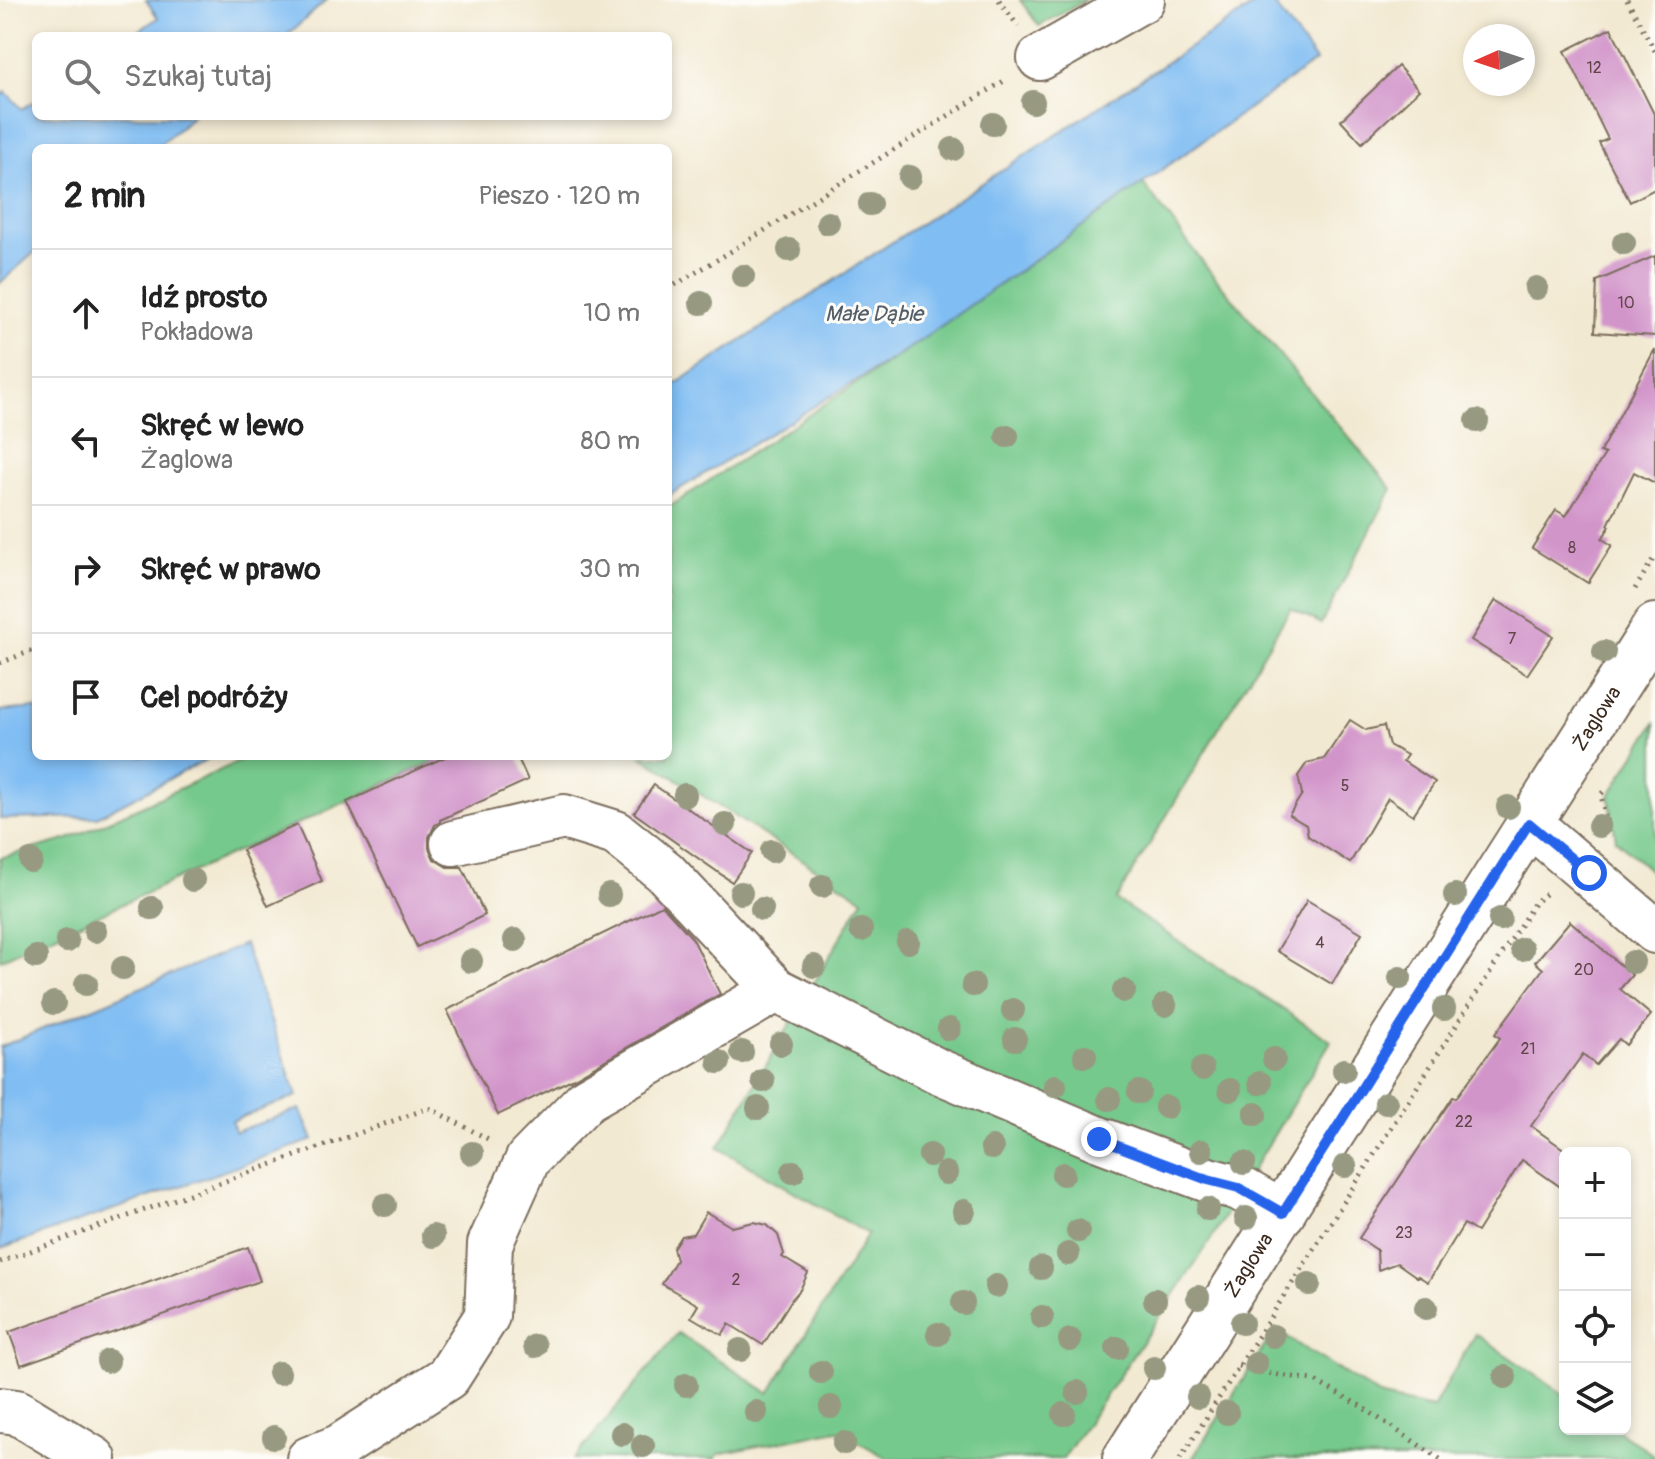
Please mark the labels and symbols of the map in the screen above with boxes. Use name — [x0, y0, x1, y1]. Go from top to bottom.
north arrow — [1463, 24, 1535, 96]
house number: 12 — [1586, 58, 1602, 78]
house number: 10 — [1617, 293, 1635, 313]
water label: Małe Dąbie — [825, 300, 925, 328]
house number: 8 — [1568, 538, 1576, 558]
house number: 7 — [1508, 629, 1517, 649]
street label: Żaglowa — [1567, 682, 1627, 755]
house number: 5 — [1341, 776, 1349, 796]
route start — [1571, 855, 1607, 891]
house number: 4 — [1315, 933, 1325, 953]
house number: 20 — [1574, 960, 1594, 980]
house number: 21 — [1520, 1039, 1536, 1059]
house number: 22 — [1455, 1112, 1473, 1132]
route end — [1081, 1121, 1117, 1157]
house number: 23 — [1395, 1223, 1413, 1243]
street label: Żaglowa — [1219, 1228, 1279, 1302]
house number: 2 — [732, 1270, 741, 1290]

